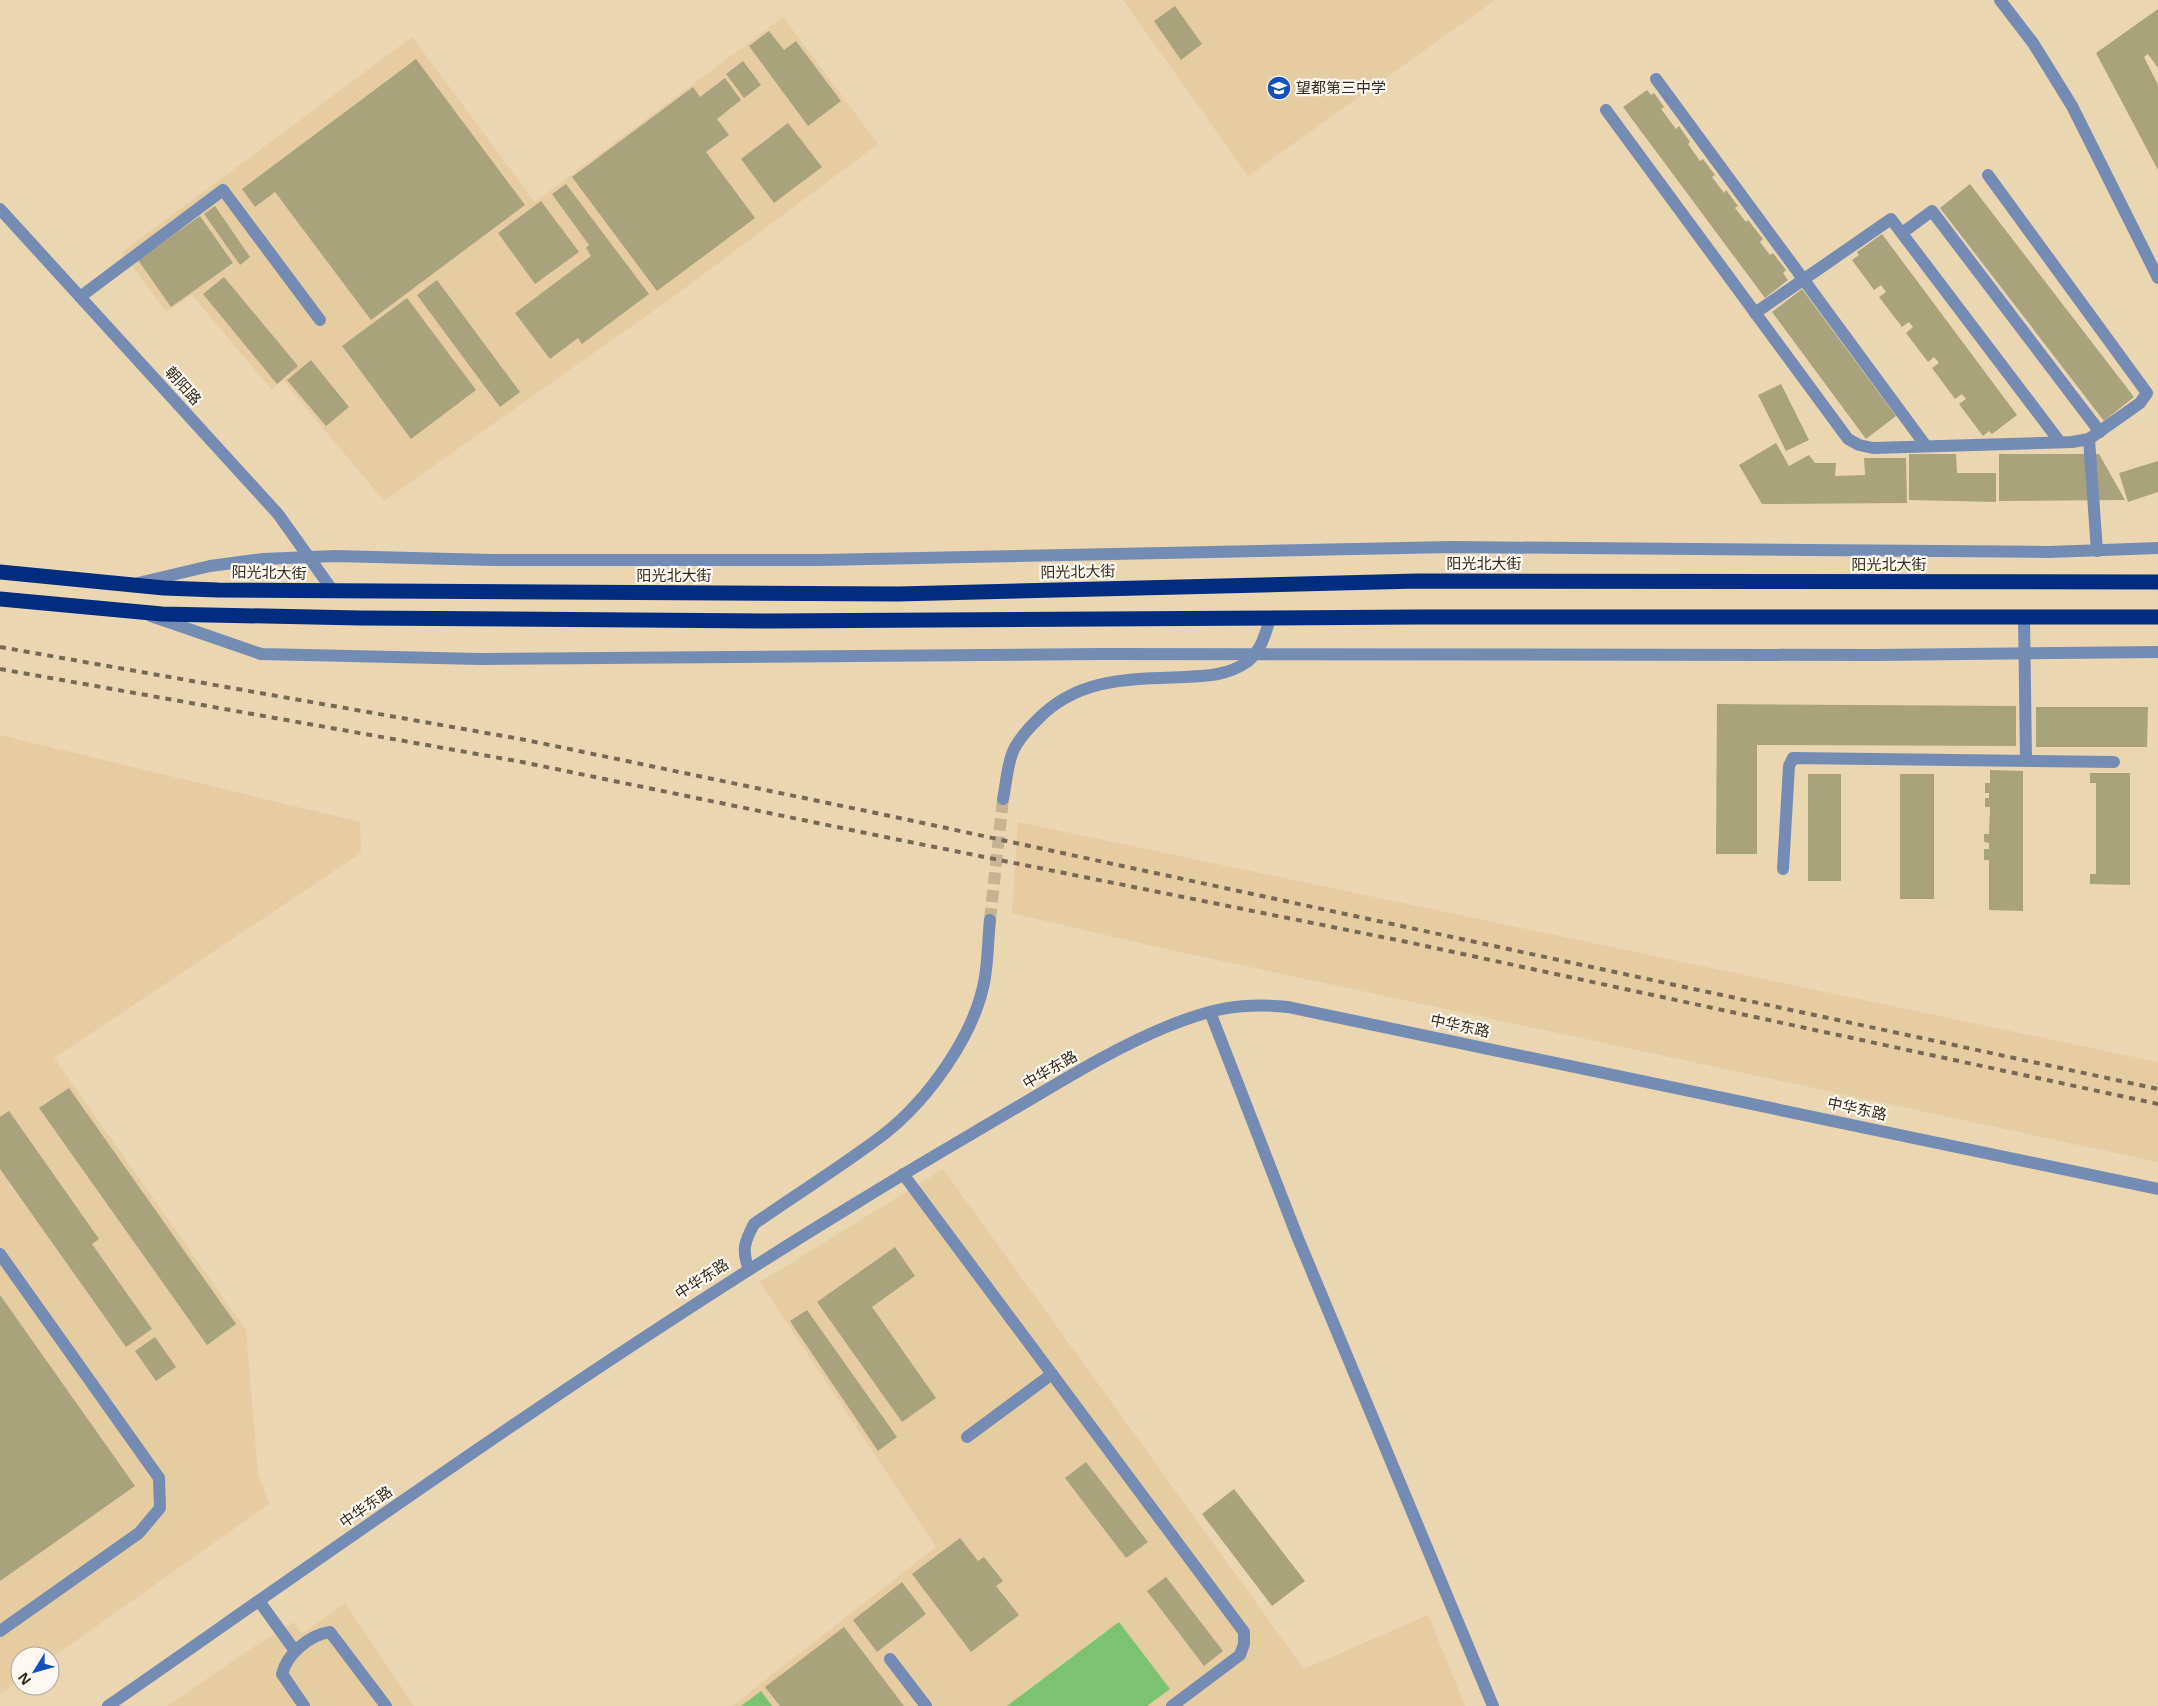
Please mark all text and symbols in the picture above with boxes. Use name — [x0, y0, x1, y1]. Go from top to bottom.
school or university icon: 望都第三中学 — [1266, 75, 1292, 101]
place label: 望都第三中学 — [1296, 77, 1386, 97]
street label: 朝阳路 — [161, 362, 206, 409]
street label: 阳光北大街 — [1446, 553, 1522, 573]
street label: 阳光北大街 — [1851, 554, 1927, 574]
street label: 阳光北大街 — [1040, 560, 1116, 582]
street label: 阳光北大街 — [231, 561, 307, 583]
street label: 阳光北大街 — [636, 565, 712, 585]
street label: 中华东路 — [1429, 1009, 1492, 1041]
street label: 中华东路 — [1019, 1045, 1080, 1093]
street label: 中华东路 — [1826, 1092, 1889, 1124]
street label: 中华东路 — [671, 1253, 732, 1303]
street label: 中华东路 — [335, 1481, 396, 1532]
north arrow — [10, 1646, 60, 1696]
text: N — [13, 1669, 35, 1689]

